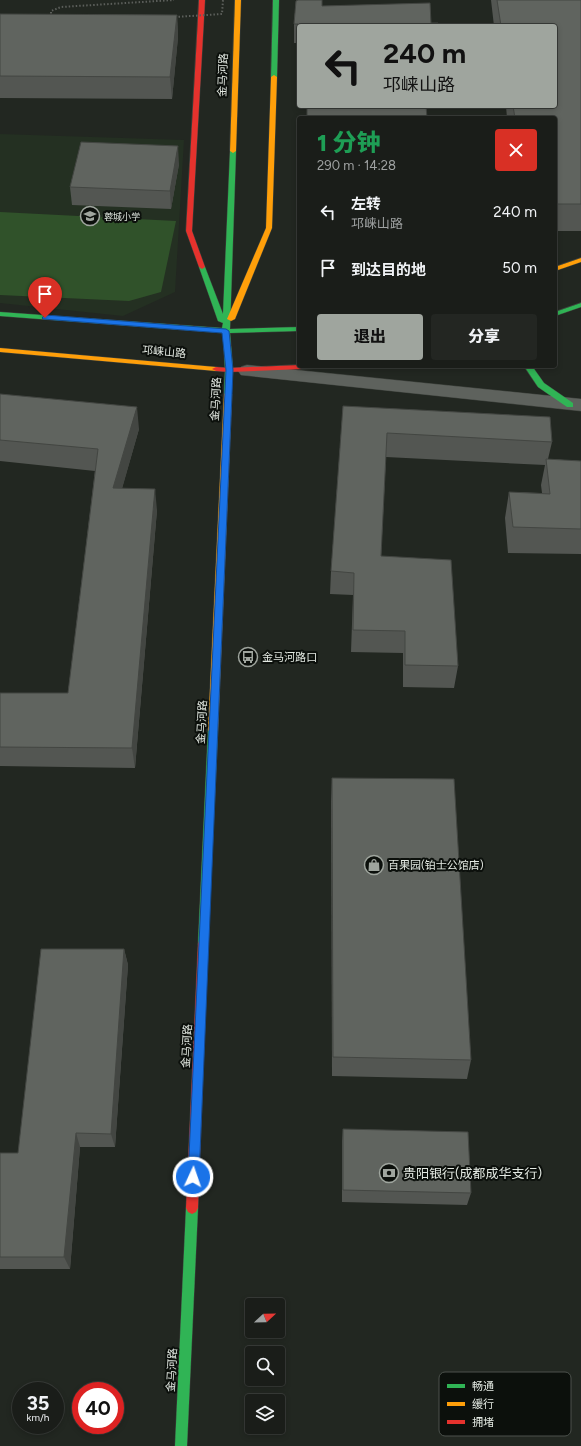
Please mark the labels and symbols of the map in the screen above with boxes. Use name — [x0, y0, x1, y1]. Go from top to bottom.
street label: 金马河路 — [216, 53, 230, 97]
school or university icon: 蓉城小学 — [79, 205, 101, 227]
place label: 蓉城小学 — [104, 211, 140, 222]
pin — [28, 277, 62, 318]
street label: 邛崃山路 — [142, 344, 186, 360]
street label: 金马河路 — [208, 377, 224, 421]
bus stop icon: 金马河路口 — [237, 646, 259, 668]
place label: 金马河路口 — [262, 651, 317, 664]
street label: 金马河路 — [194, 700, 210, 744]
shop icon: 百果园(铂士公馆店) — [363, 854, 385, 876]
place label: 百果园(铂士公馆店) — [388, 859, 484, 872]
street label: 金马河路 — [179, 1024, 195, 1068]
position arrow — [172, 1156, 214, 1198]
bank icon: 贵阳银行(成都成华支行) — [378, 1162, 400, 1184]
place label: 贵阳银行(成都成华支行) — [403, 1166, 542, 1181]
north arrow — [245, 1298, 285, 1338]
street label: 金马河路 — [164, 1348, 180, 1392]
legend — [439, 1372, 571, 1436]
text: 畅通 — [472, 1380, 494, 1393]
speed limit sign: 40 — [72, 1382, 124, 1434]
text: 缓行 — [472, 1398, 494, 1411]
text: 拥堵 — [472, 1416, 494, 1429]

